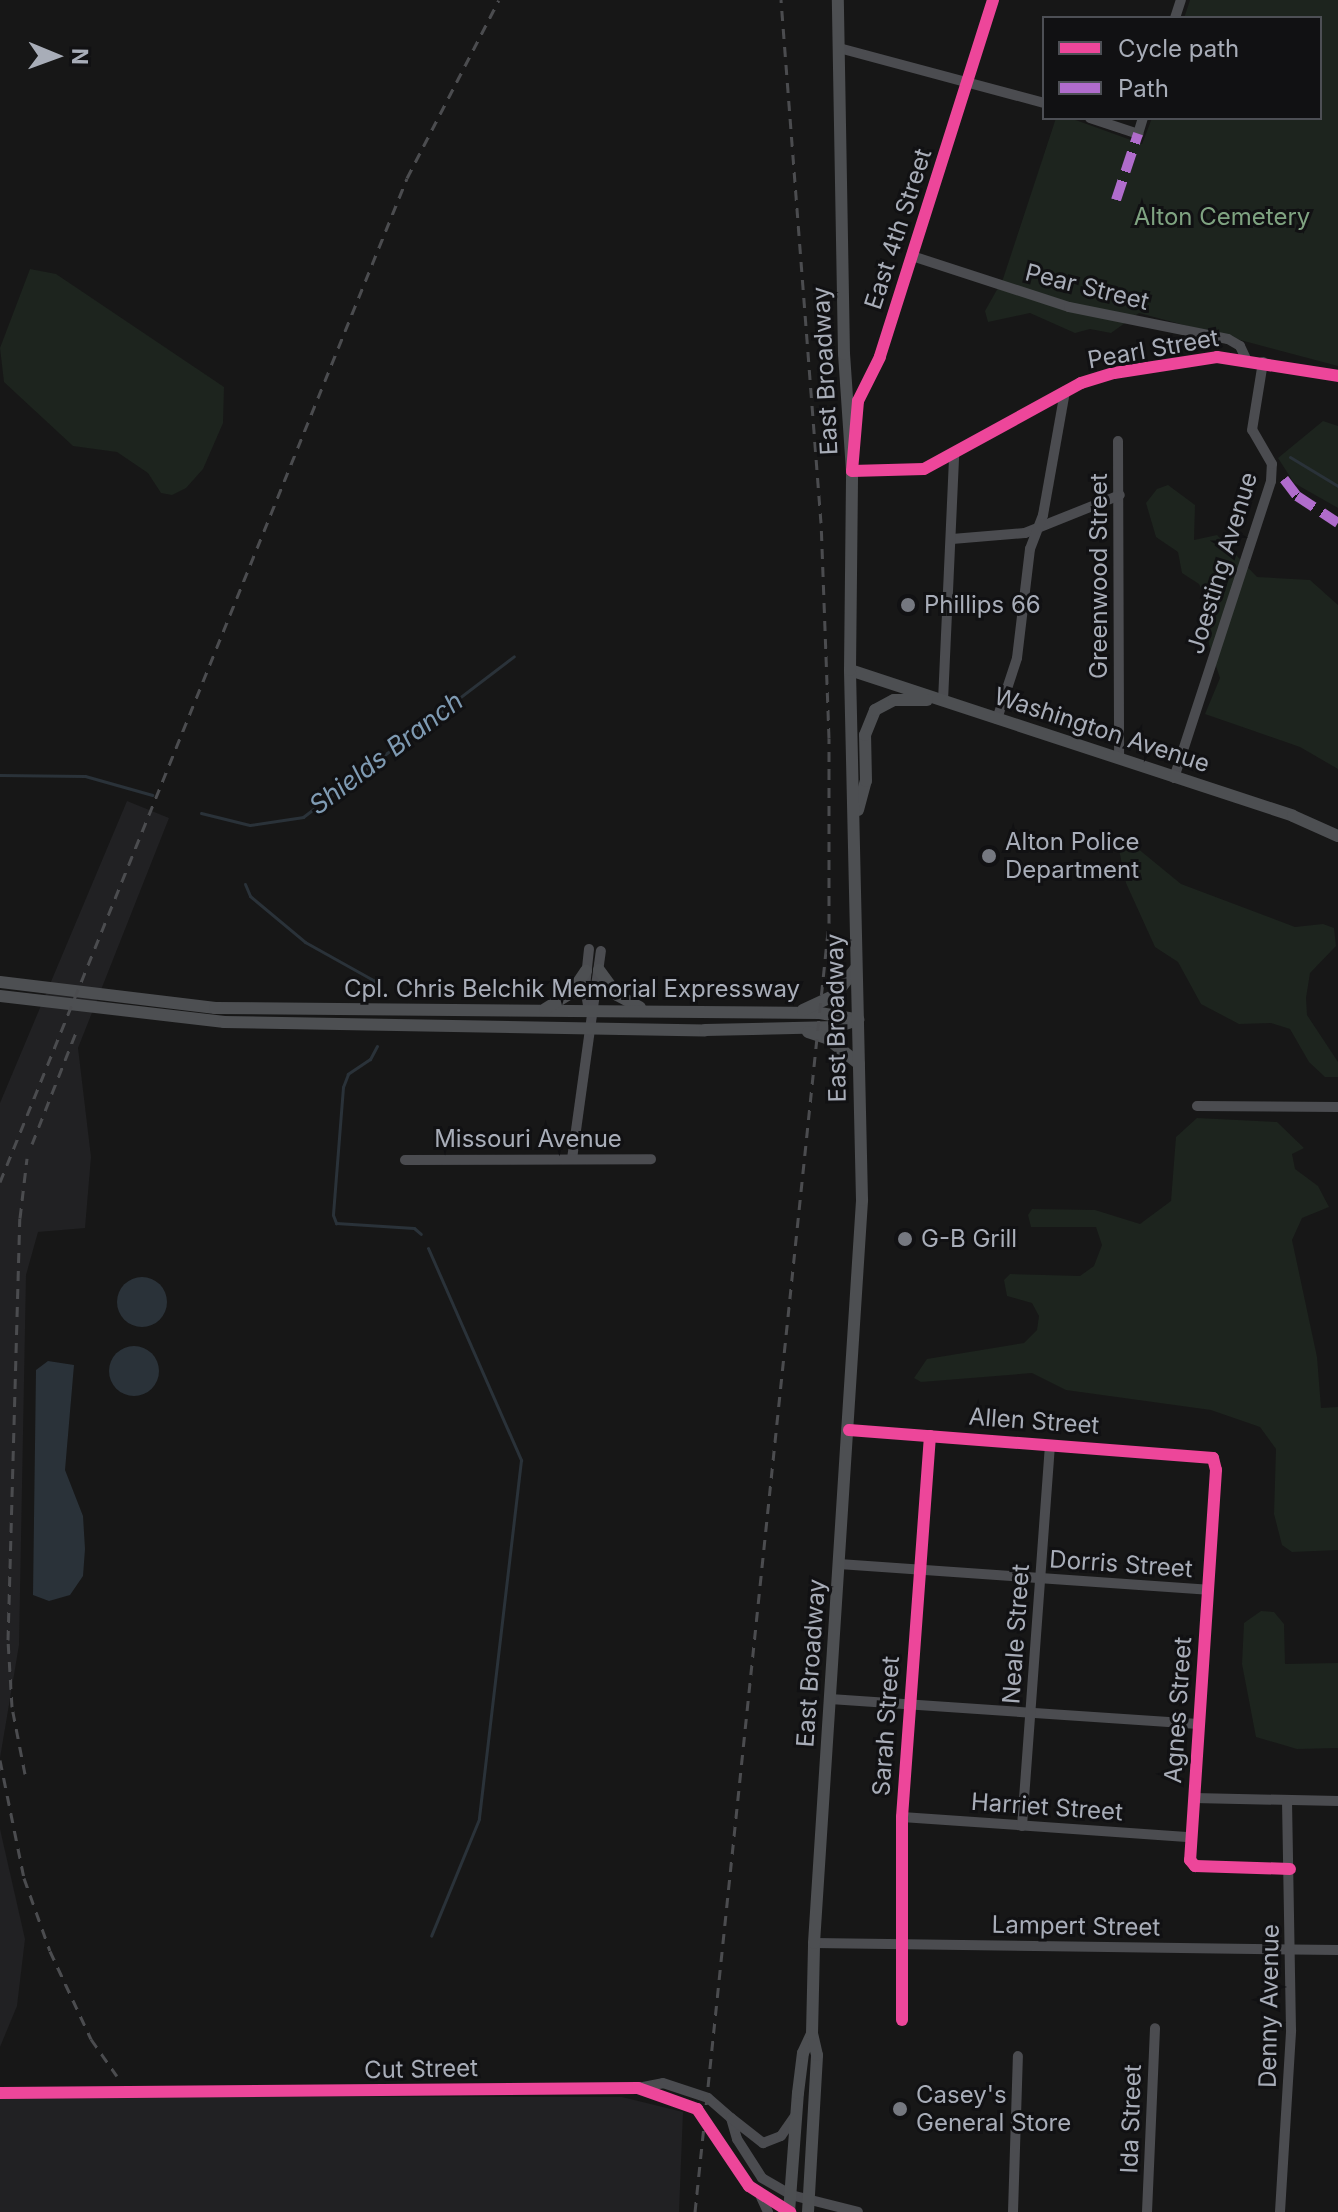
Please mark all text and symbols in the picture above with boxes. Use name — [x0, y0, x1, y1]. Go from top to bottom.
north arrow — [16, 16, 96, 96]
legend — [1042, 16, 1322, 120]
text: Cycle path — [1118, 34, 1239, 63]
text: N — [67, 48, 93, 65]
text: Path — [1118, 74, 1169, 103]
street label: East 4th Street — [858, 145, 938, 313]
park label: Alton Cemetery — [1134, 203, 1310, 231]
street label: Pear Street — [1022, 258, 1152, 316]
street label: East Broadway — [806, 286, 844, 456]
street label: Pearl Street — [1085, 323, 1221, 375]
street label: Joesting Avenue — [1181, 469, 1263, 657]
street label: Greenwood Street — [1085, 473, 1113, 679]
place label: Phillips 66 — [924, 591, 1041, 619]
marker: Phillips 66 — [899, 596, 917, 614]
street label: Washington Avenue — [991, 682, 1213, 778]
water label: Shields Branch — [303, 685, 469, 821]
place label: Alton Police Department — [1005, 828, 1140, 884]
marker: Alton Police Department — [980, 847, 998, 865]
street label: East Broadway — [820, 933, 852, 1103]
street label: Cpl. Chris Belchik Memorial Expressway — [344, 975, 800, 1003]
street label: Missouri Avenue — [434, 1125, 622, 1153]
place label: G-B Grill — [921, 1225, 1017, 1253]
marker: G-B Grill — [896, 1230, 914, 1248]
street label: Allen Street — [968, 1402, 1100, 1440]
street label: Dorris Street — [1048, 1545, 1194, 1583]
street label: Neale Street — [997, 1563, 1035, 1705]
street label: East Broadway — [791, 1578, 831, 1748]
street label: Agnes Street — [1159, 1636, 1197, 1784]
street label: Sarah Street — [867, 1655, 905, 1797]
street label: Harriet Street — [970, 1787, 1124, 1827]
street label: Lampert Street — [992, 1910, 1160, 1942]
street label: Denny Avenue — [1253, 1924, 1285, 2088]
street label: Cut Street — [364, 2054, 478, 2084]
street label: Ida Street — [1115, 2064, 1147, 2174]
place label: Casey's General Store — [916, 2081, 1071, 2137]
marker: Casey's General Store — [891, 2100, 909, 2118]

